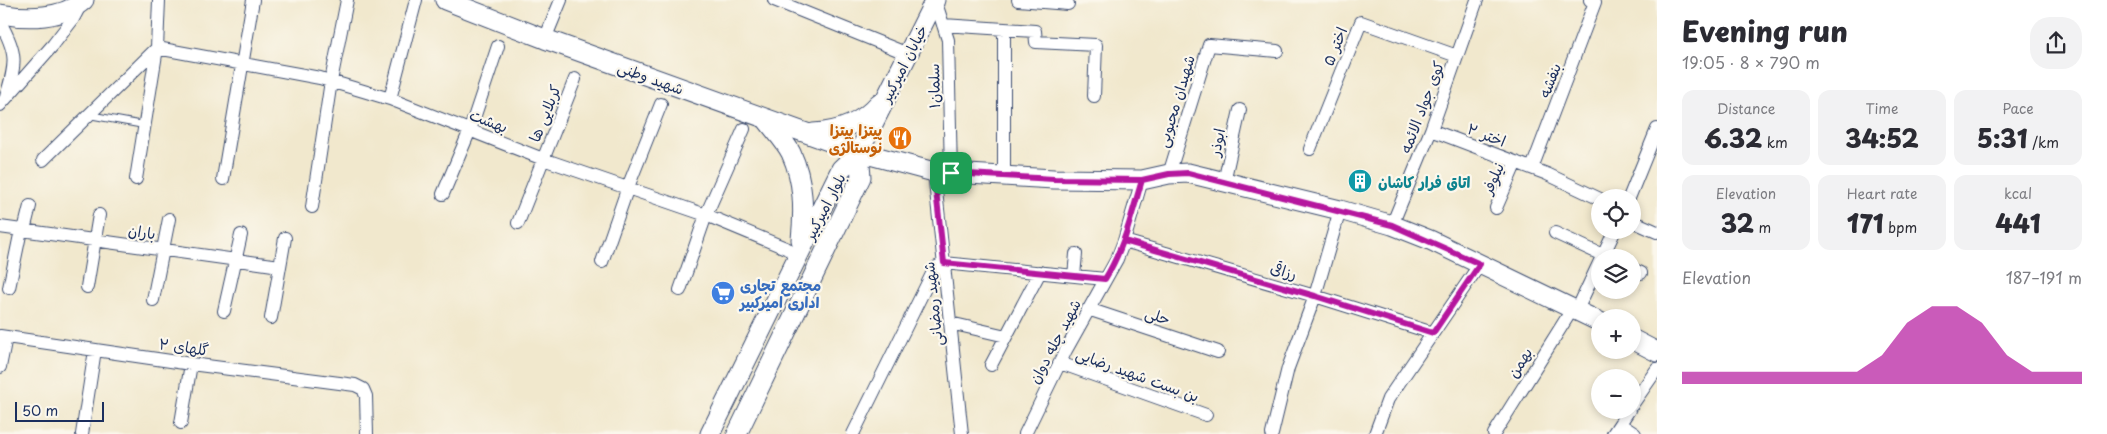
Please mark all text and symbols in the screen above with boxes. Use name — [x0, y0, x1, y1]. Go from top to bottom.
text: Evening run — [1682, 9, 1848, 52]
button: share — [2030, 17, 2082, 69]
street label: خیابان امیرکبیر — [873, 20, 932, 107]
street label: اختر ۵ — [1316, 23, 1352, 69]
text: 19:05 · 8 × 790 m — [1682, 50, 1820, 74]
street label: شهیدان محبوبی — [1150, 52, 1200, 150]
street label: شهید وطنی — [615, 54, 687, 100]
street label: کوی جواد الائمه — [1393, 57, 1449, 157]
street label: بنفشه — [1532, 59, 1566, 101]
street label: سلمان۱ — [921, 63, 945, 109]
street label: کربلایی ها — [522, 81, 566, 145]
text: Distance — [1717, 98, 1775, 119]
text: Time — [1865, 98, 1899, 119]
text: Pace — [2002, 98, 2034, 119]
street label: بهشت — [466, 102, 512, 138]
street label: اختر ۲ — [1464, 116, 1510, 152]
place label: پیتزا پیتزا نوستالژی — [829, 118, 883, 158]
text: 6.32 — [1704, 119, 1762, 157]
text: 34:52 — [1845, 119, 1919, 157]
text: 5:31 — [1977, 119, 2028, 157]
restaurant icon: پیتزا پیتزا نوستالژی — [887, 125, 913, 151]
street label: ابوذر — [1202, 126, 1230, 159]
text: km — [1762, 132, 1788, 153]
text: /km — [2028, 132, 2059, 153]
pin — [930, 152, 972, 194]
street label: نیلوفر — [1474, 158, 1509, 198]
icon: arrive — [937, 159, 965, 187]
building icon: اتاق فرار کاشان — [1347, 168, 1373, 194]
street label: بلوار امیرکبیر — [796, 169, 851, 245]
place label: اتاق فرار کاشان — [1378, 170, 1471, 193]
text: Elevation — [1716, 183, 1776, 204]
text: Heart rate — [1847, 183, 1917, 204]
text: kcal — [2004, 183, 2032, 204]
map controls — [1591, 189, 1641, 419]
button: locate — [1591, 189, 1641, 239]
text: 32 — [1721, 204, 1754, 242]
text: 171 — [1847, 204, 1884, 242]
text: 441 — [1995, 204, 2041, 242]
text: m — [1754, 217, 1771, 238]
text: bpm — [1884, 217, 1917, 238]
street label: باران — [127, 218, 157, 244]
button: layers — [1591, 249, 1641, 299]
street label: رزاقی — [1268, 255, 1300, 285]
street label: شهید رمضانی — [916, 261, 948, 347]
text: Elevation — [1682, 265, 1751, 289]
text: 187–191 m — [2006, 265, 2082, 289]
place label: مجتمع تجاری اداری امیرکبیر — [738, 273, 821, 313]
supermarket icon: مجتمع تجاری اداری امیرکبیر — [710, 280, 736, 306]
street label: شهید چله دوان — [1022, 295, 1086, 387]
street label: حلی — [1142, 300, 1174, 330]
button: + — [1591, 309, 1641, 359]
street label: گلهای ۲ — [158, 331, 210, 361]
street label: بن بست شهید رضایی — [1073, 341, 1203, 407]
street label: بهمن — [1501, 342, 1537, 382]
button: − — [1591, 369, 1641, 419]
scale bar — [15, 399, 104, 422]
text: 50 m — [22, 400, 58, 421]

